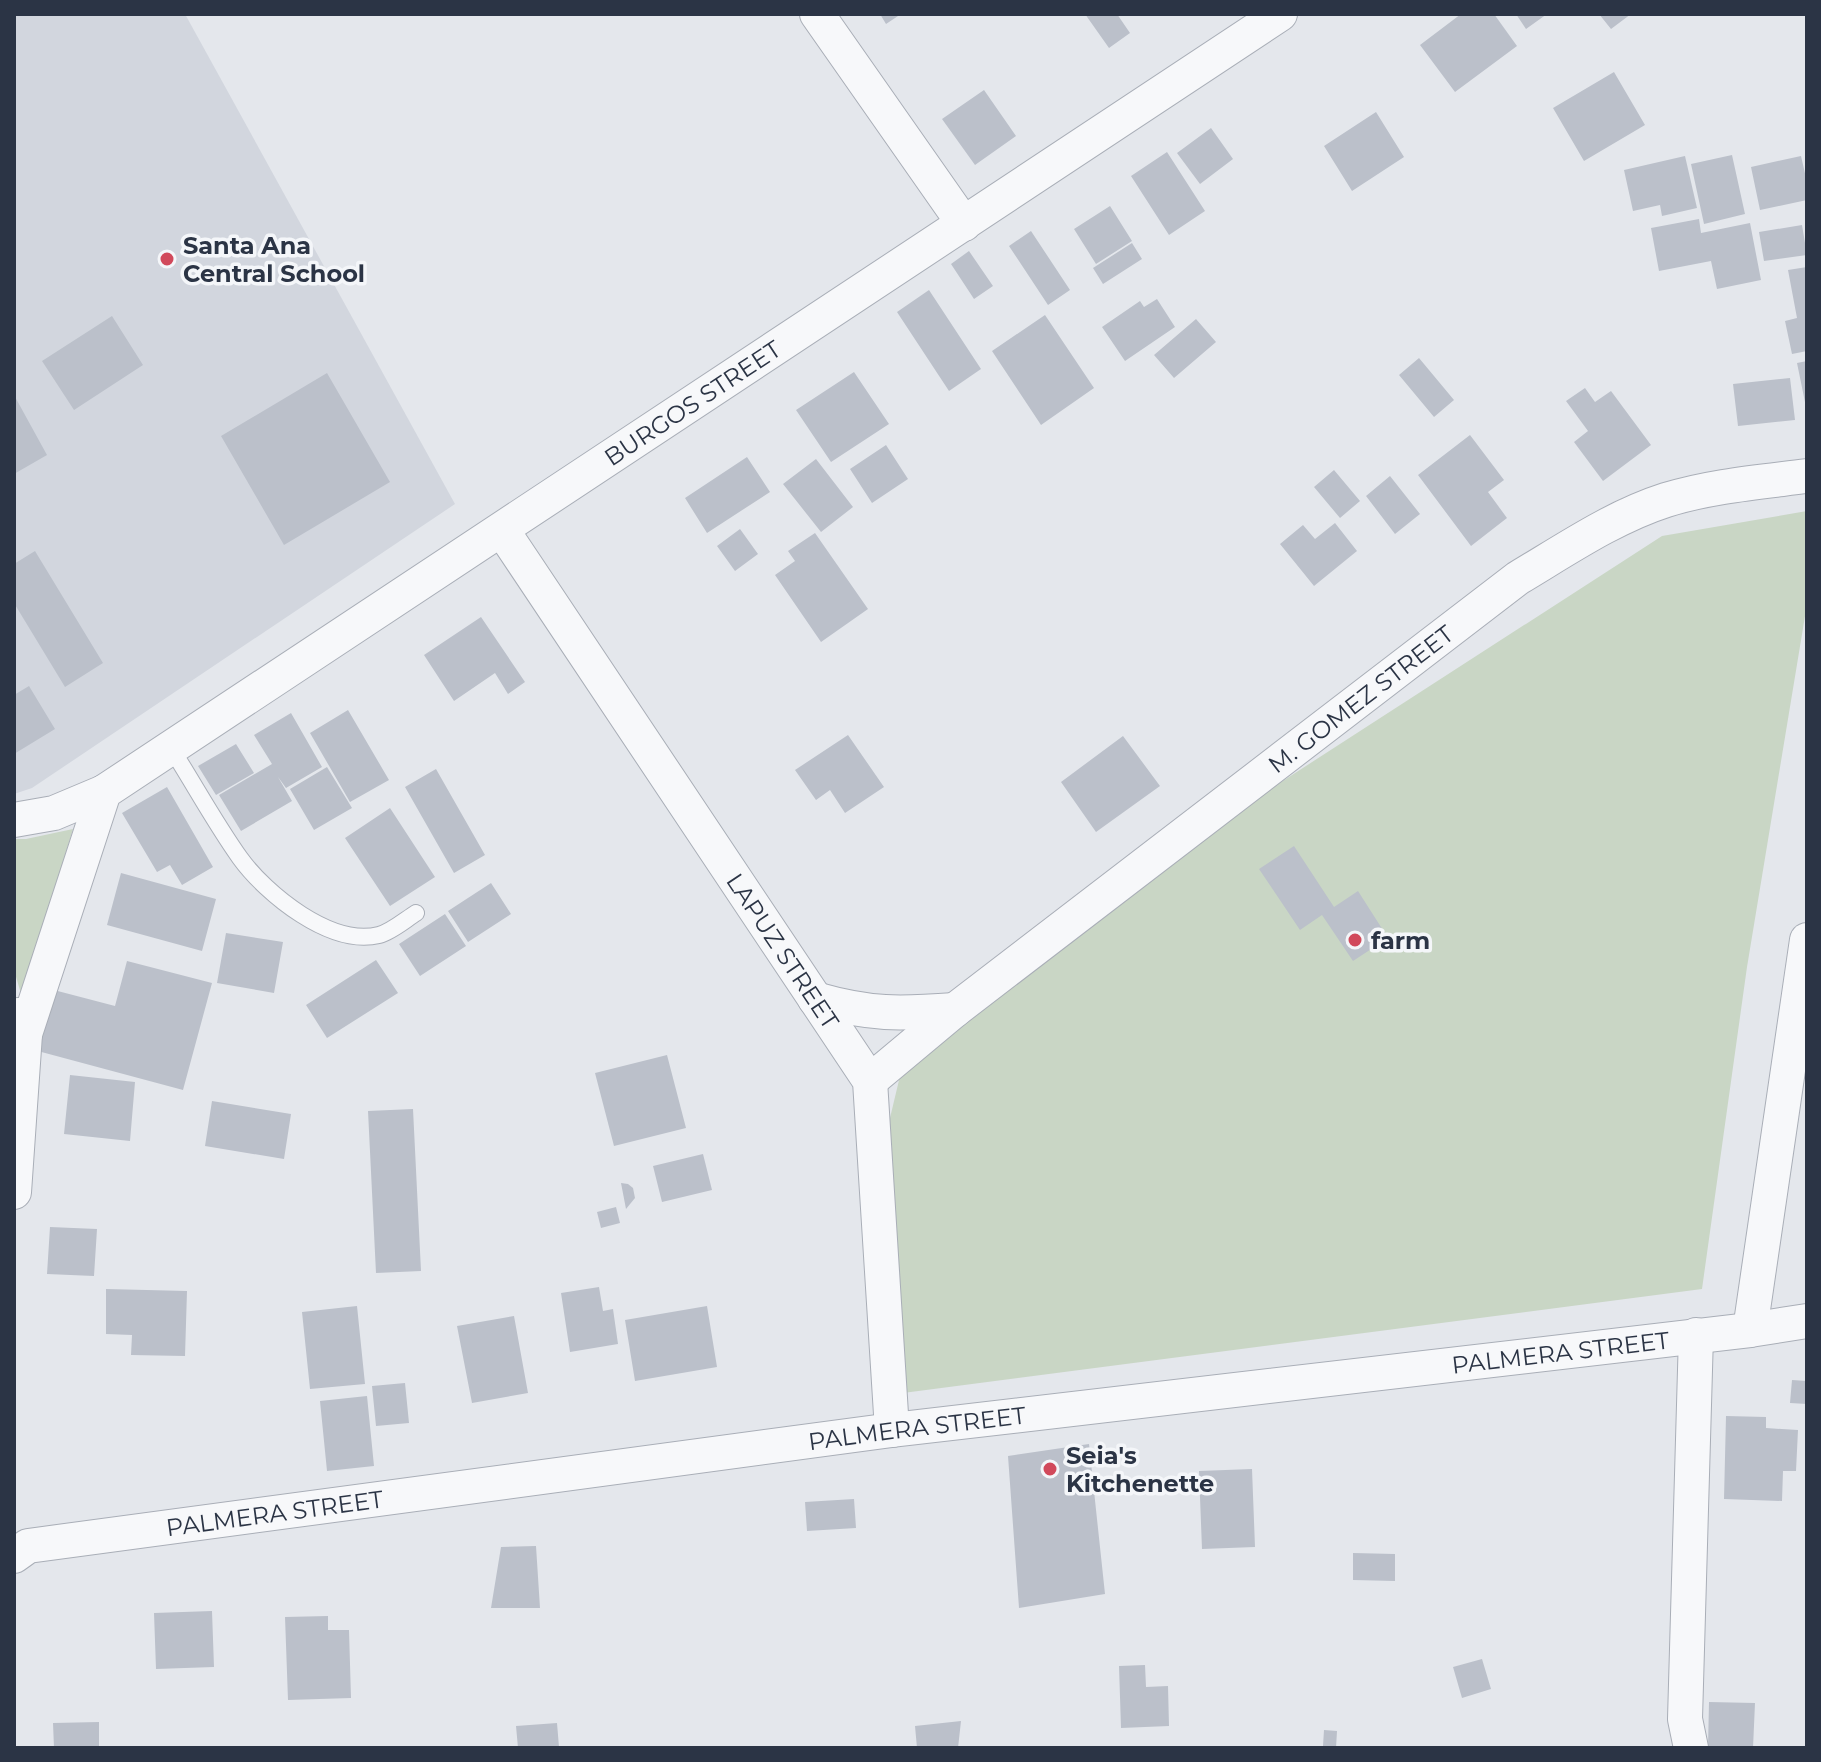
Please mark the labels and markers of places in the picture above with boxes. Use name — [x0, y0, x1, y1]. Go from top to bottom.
place label: Santa Ana Central School — [183, 231, 365, 288]
marker: Santa Ana Central School — [158, 250, 176, 268]
place label: farm — [1371, 926, 1430, 955]
marker: farm — [1346, 931, 1364, 949]
place label: Seia's Kitchenette — [1066, 1441, 1214, 1498]
marker: Seia's Kitchenette — [1041, 1460, 1059, 1478]

